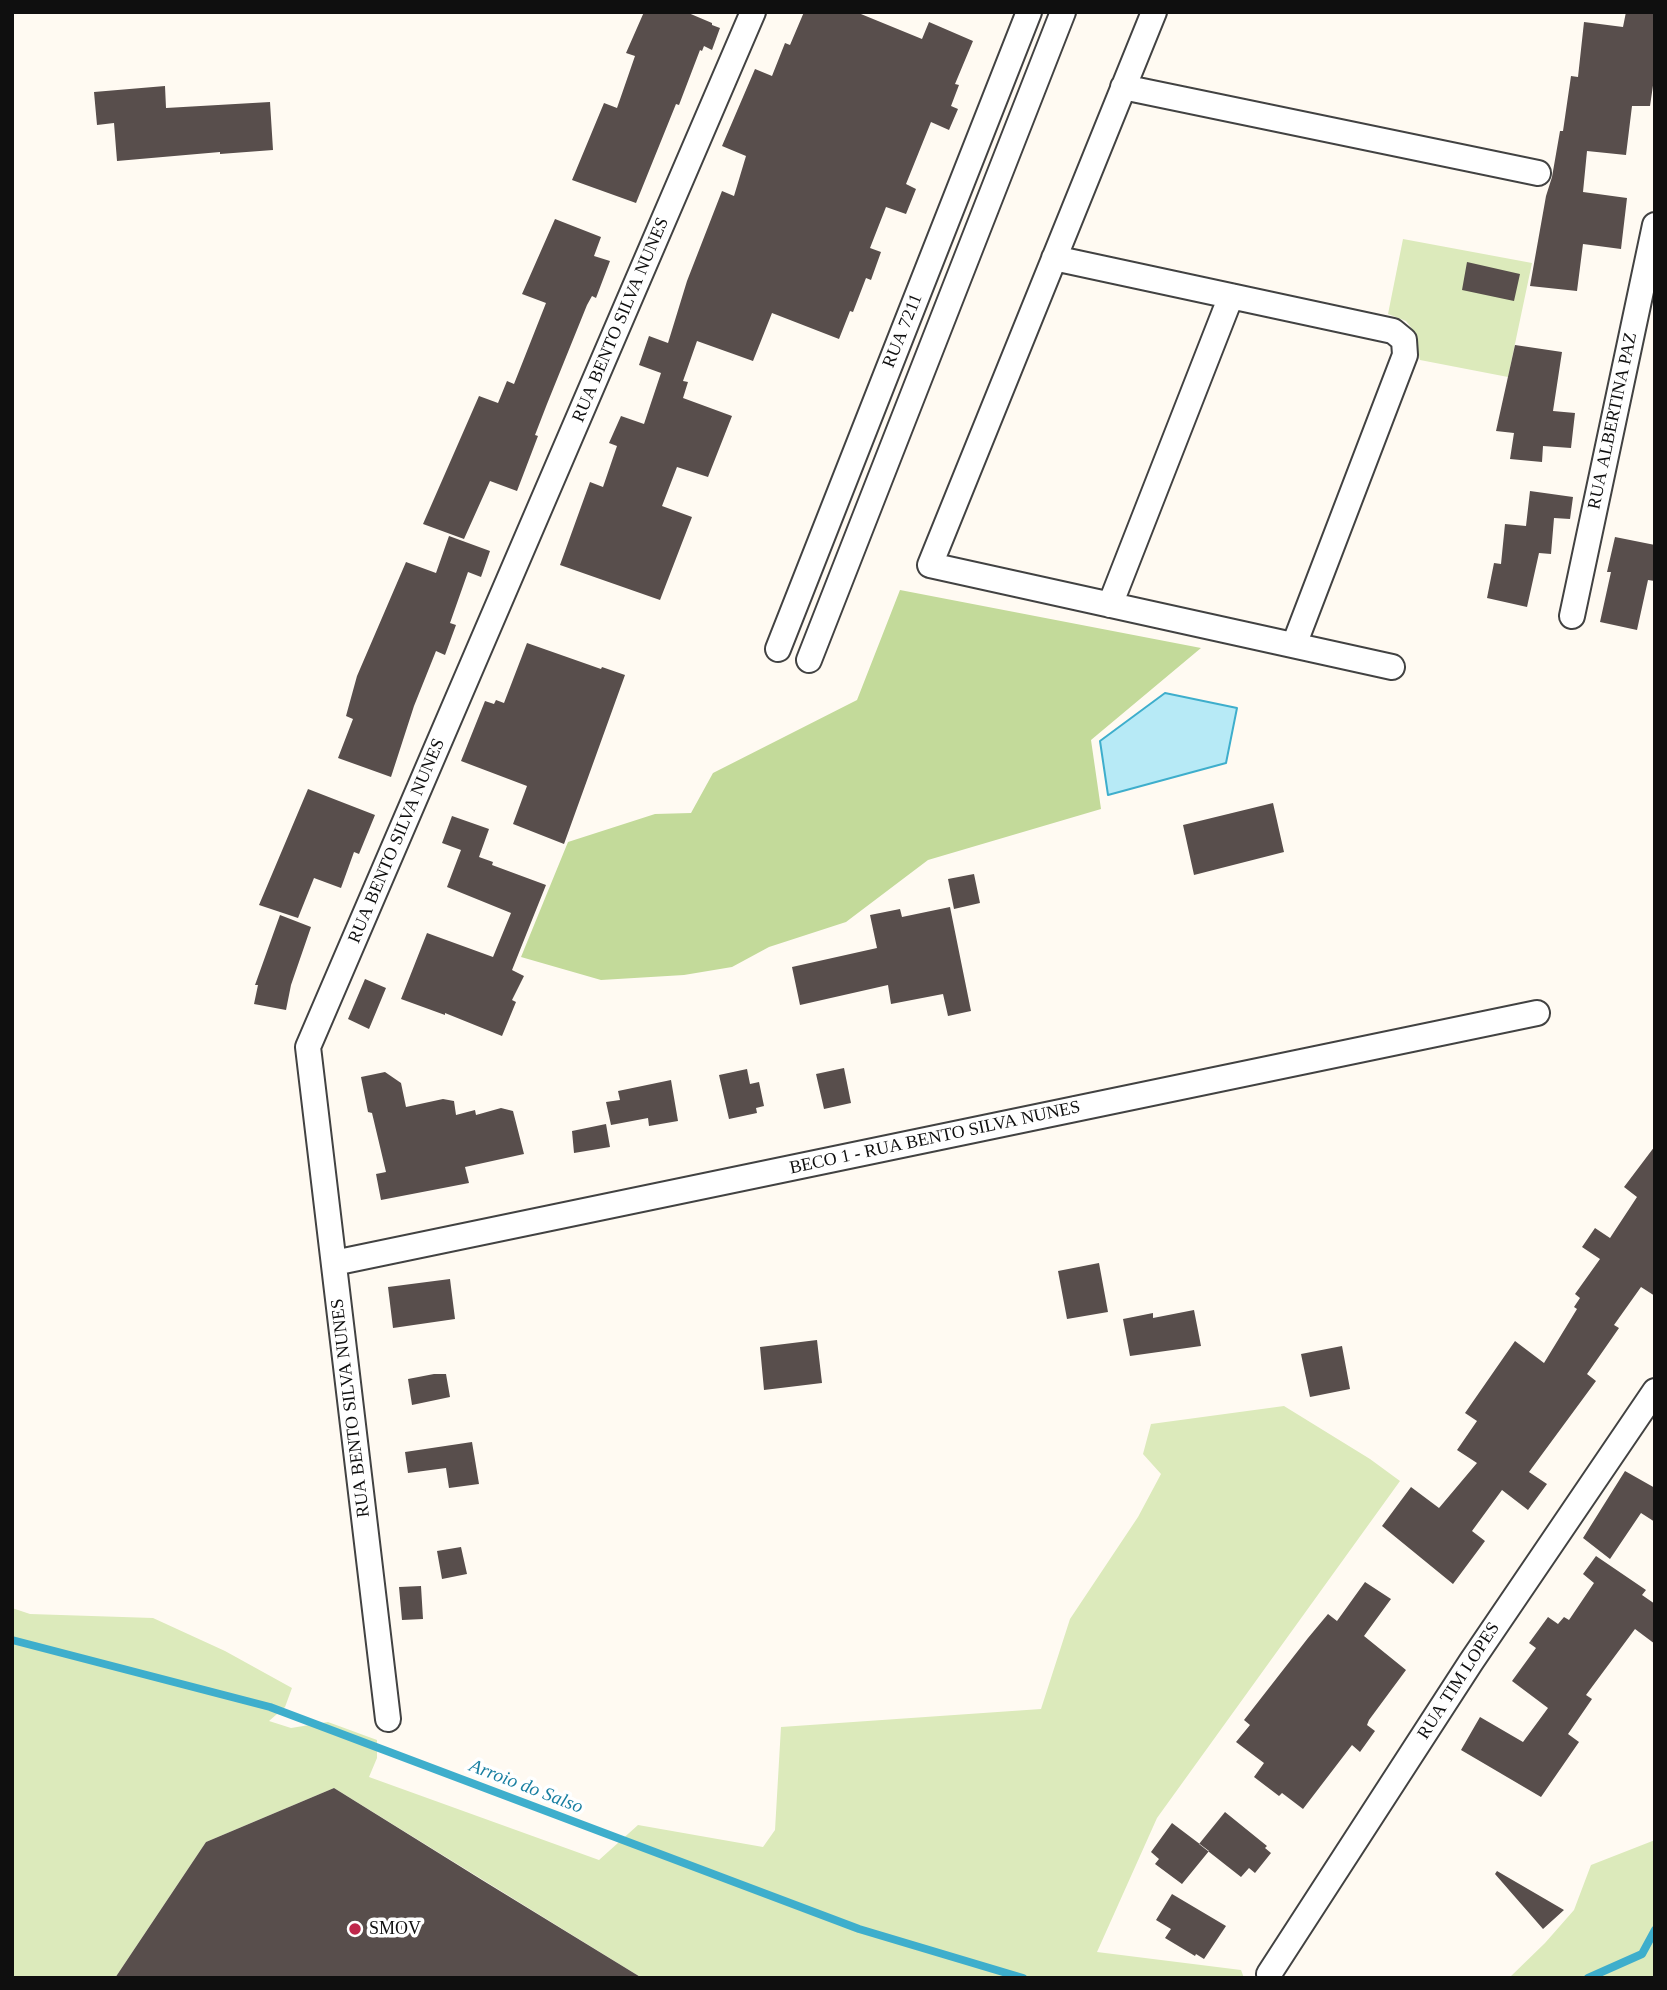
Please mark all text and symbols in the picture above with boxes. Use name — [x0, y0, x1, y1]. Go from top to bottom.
street label: RUA BENTO SILVA NUNES — [568, 214, 674, 426]
street label: RUA 7211 — [878, 291, 928, 371]
street label: RUA ALBERTINA PAZ — [1584, 331, 1642, 511]
street label: RUA BENTO SILVA NUNES — [344, 735, 450, 947]
street label: BECO 1 - RUA BENTO SILVA NUNES — [788, 1097, 1082, 1179]
street label: RUA BENTO SILVA NUNES — [327, 1297, 375, 1519]
street label: RUA TIM LOPES — [1413, 1619, 1505, 1743]
water label: Arroio do Salso — [466, 1755, 586, 1819]
place label: SMOV — [369, 1918, 421, 1940]
marker: SMOV — [347, 1921, 363, 1937]

